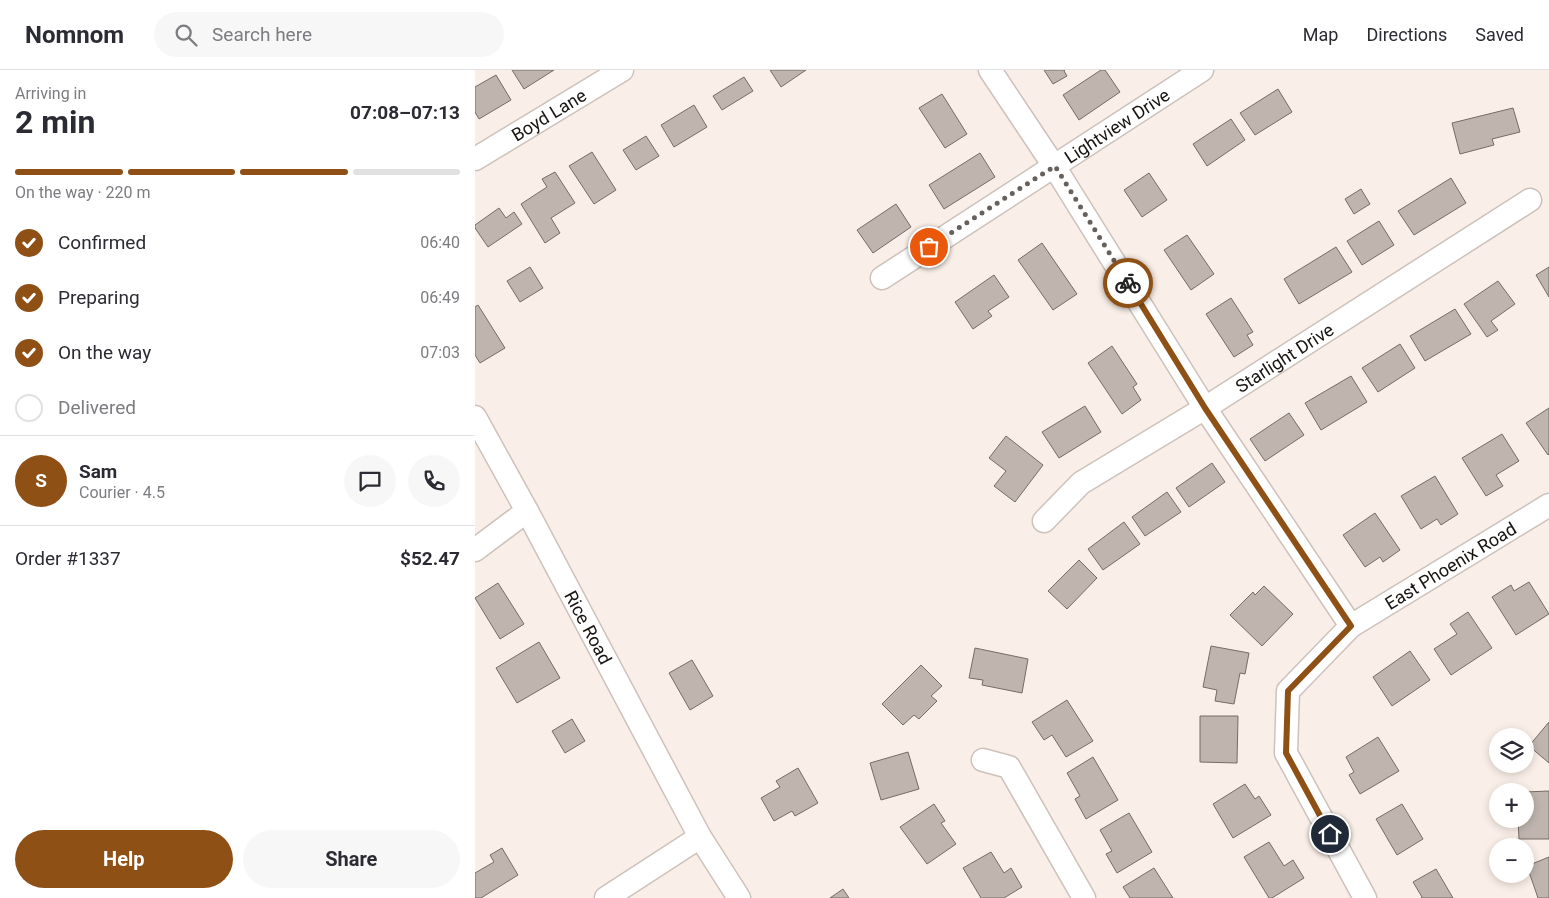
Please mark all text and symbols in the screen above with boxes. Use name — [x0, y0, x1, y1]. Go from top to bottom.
search box — [154, 12, 504, 57]
text: Nomnom — [25, 21, 124, 49]
icon: search — [172, 21, 200, 49]
text: Search here — [212, 23, 312, 46]
text: Map — [1303, 24, 1338, 45]
text: Directions — [1366, 24, 1447, 45]
text: Saved — [1475, 24, 1524, 45]
text: Arriving in — [15, 84, 86, 103]
street label: Boyd Lane — [507, 84, 590, 145]
street label: Lightview Drive — [1060, 84, 1173, 167]
text: 07:08–07:13 — [350, 101, 460, 124]
text: 2 min — [15, 103, 95, 141]
text: On the way · 220 m — [15, 183, 151, 202]
pin — [908, 226, 950, 268]
icon: check — [15, 229, 43, 257]
text: Confirmed — [58, 231, 146, 254]
text: 06:40 — [420, 233, 460, 252]
icon: bag — [915, 233, 943, 261]
courier — [1103, 258, 1153, 308]
icon: bike — [1114, 269, 1142, 297]
icon: check — [15, 284, 43, 312]
text: Preparing — [58, 286, 140, 309]
text: 06:49 — [420, 288, 460, 307]
street label: Starlight Drive — [1231, 318, 1337, 396]
icon: check — [15, 339, 43, 367]
text: On the way — [58, 341, 151, 364]
text: 07:03 — [420, 343, 460, 362]
text: Delivered — [58, 396, 136, 419]
button: chat — [344, 455, 396, 507]
button: phone — [408, 455, 460, 507]
text: Sam — [79, 460, 117, 483]
text: S — [35, 469, 47, 492]
text: Courier · 4.5 — [79, 483, 165, 502]
street label: East Phoenix Road — [1381, 517, 1520, 613]
text: Order #1337 — [15, 547, 121, 570]
text: $52.47 — [400, 547, 460, 570]
street label: Rice Road — [561, 587, 617, 668]
map controls — [1489, 728, 1534, 883]
button: layers — [1489, 728, 1534, 773]
button: + — [1489, 783, 1534, 828]
pin — [1309, 813, 1351, 855]
icon: home — [1316, 820, 1344, 848]
button: Help — [15, 830, 233, 888]
button: Share — [243, 830, 460, 888]
button: − — [1489, 838, 1534, 883]

